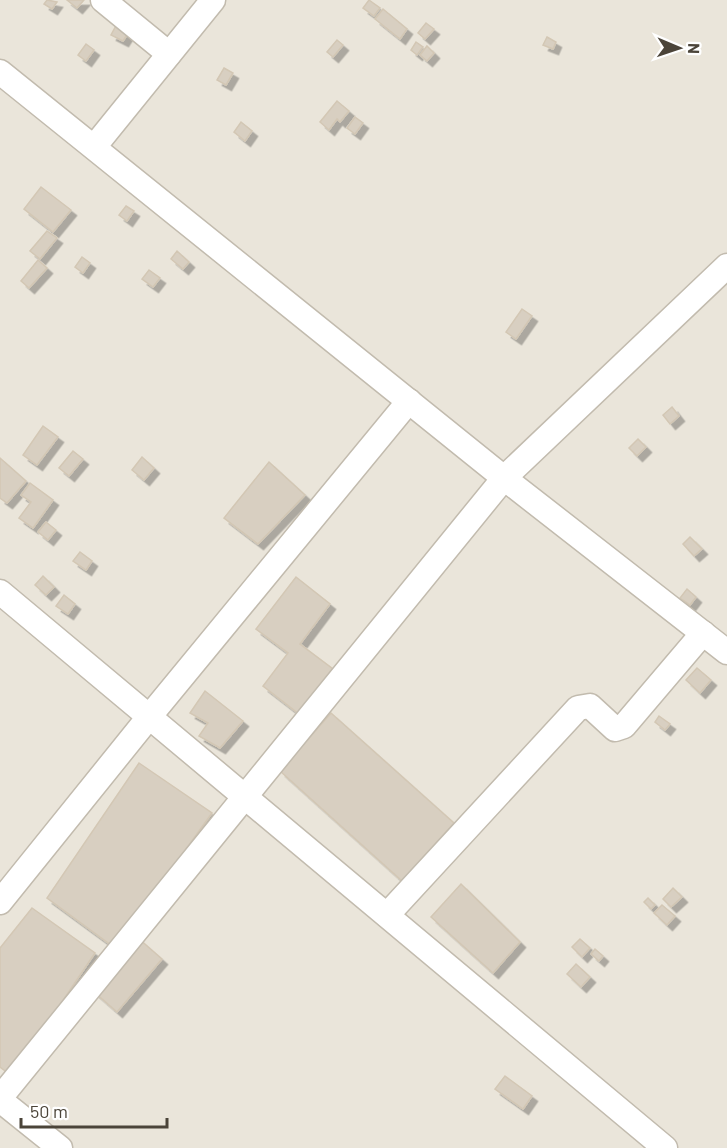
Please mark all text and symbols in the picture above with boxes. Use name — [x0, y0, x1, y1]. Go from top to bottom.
north arrow — [649, 18, 709, 78]
text: N — [685, 43, 704, 54]
scale bar — [21, 1091, 166, 1129]
text: 50 m — [30, 1100, 68, 1122]

